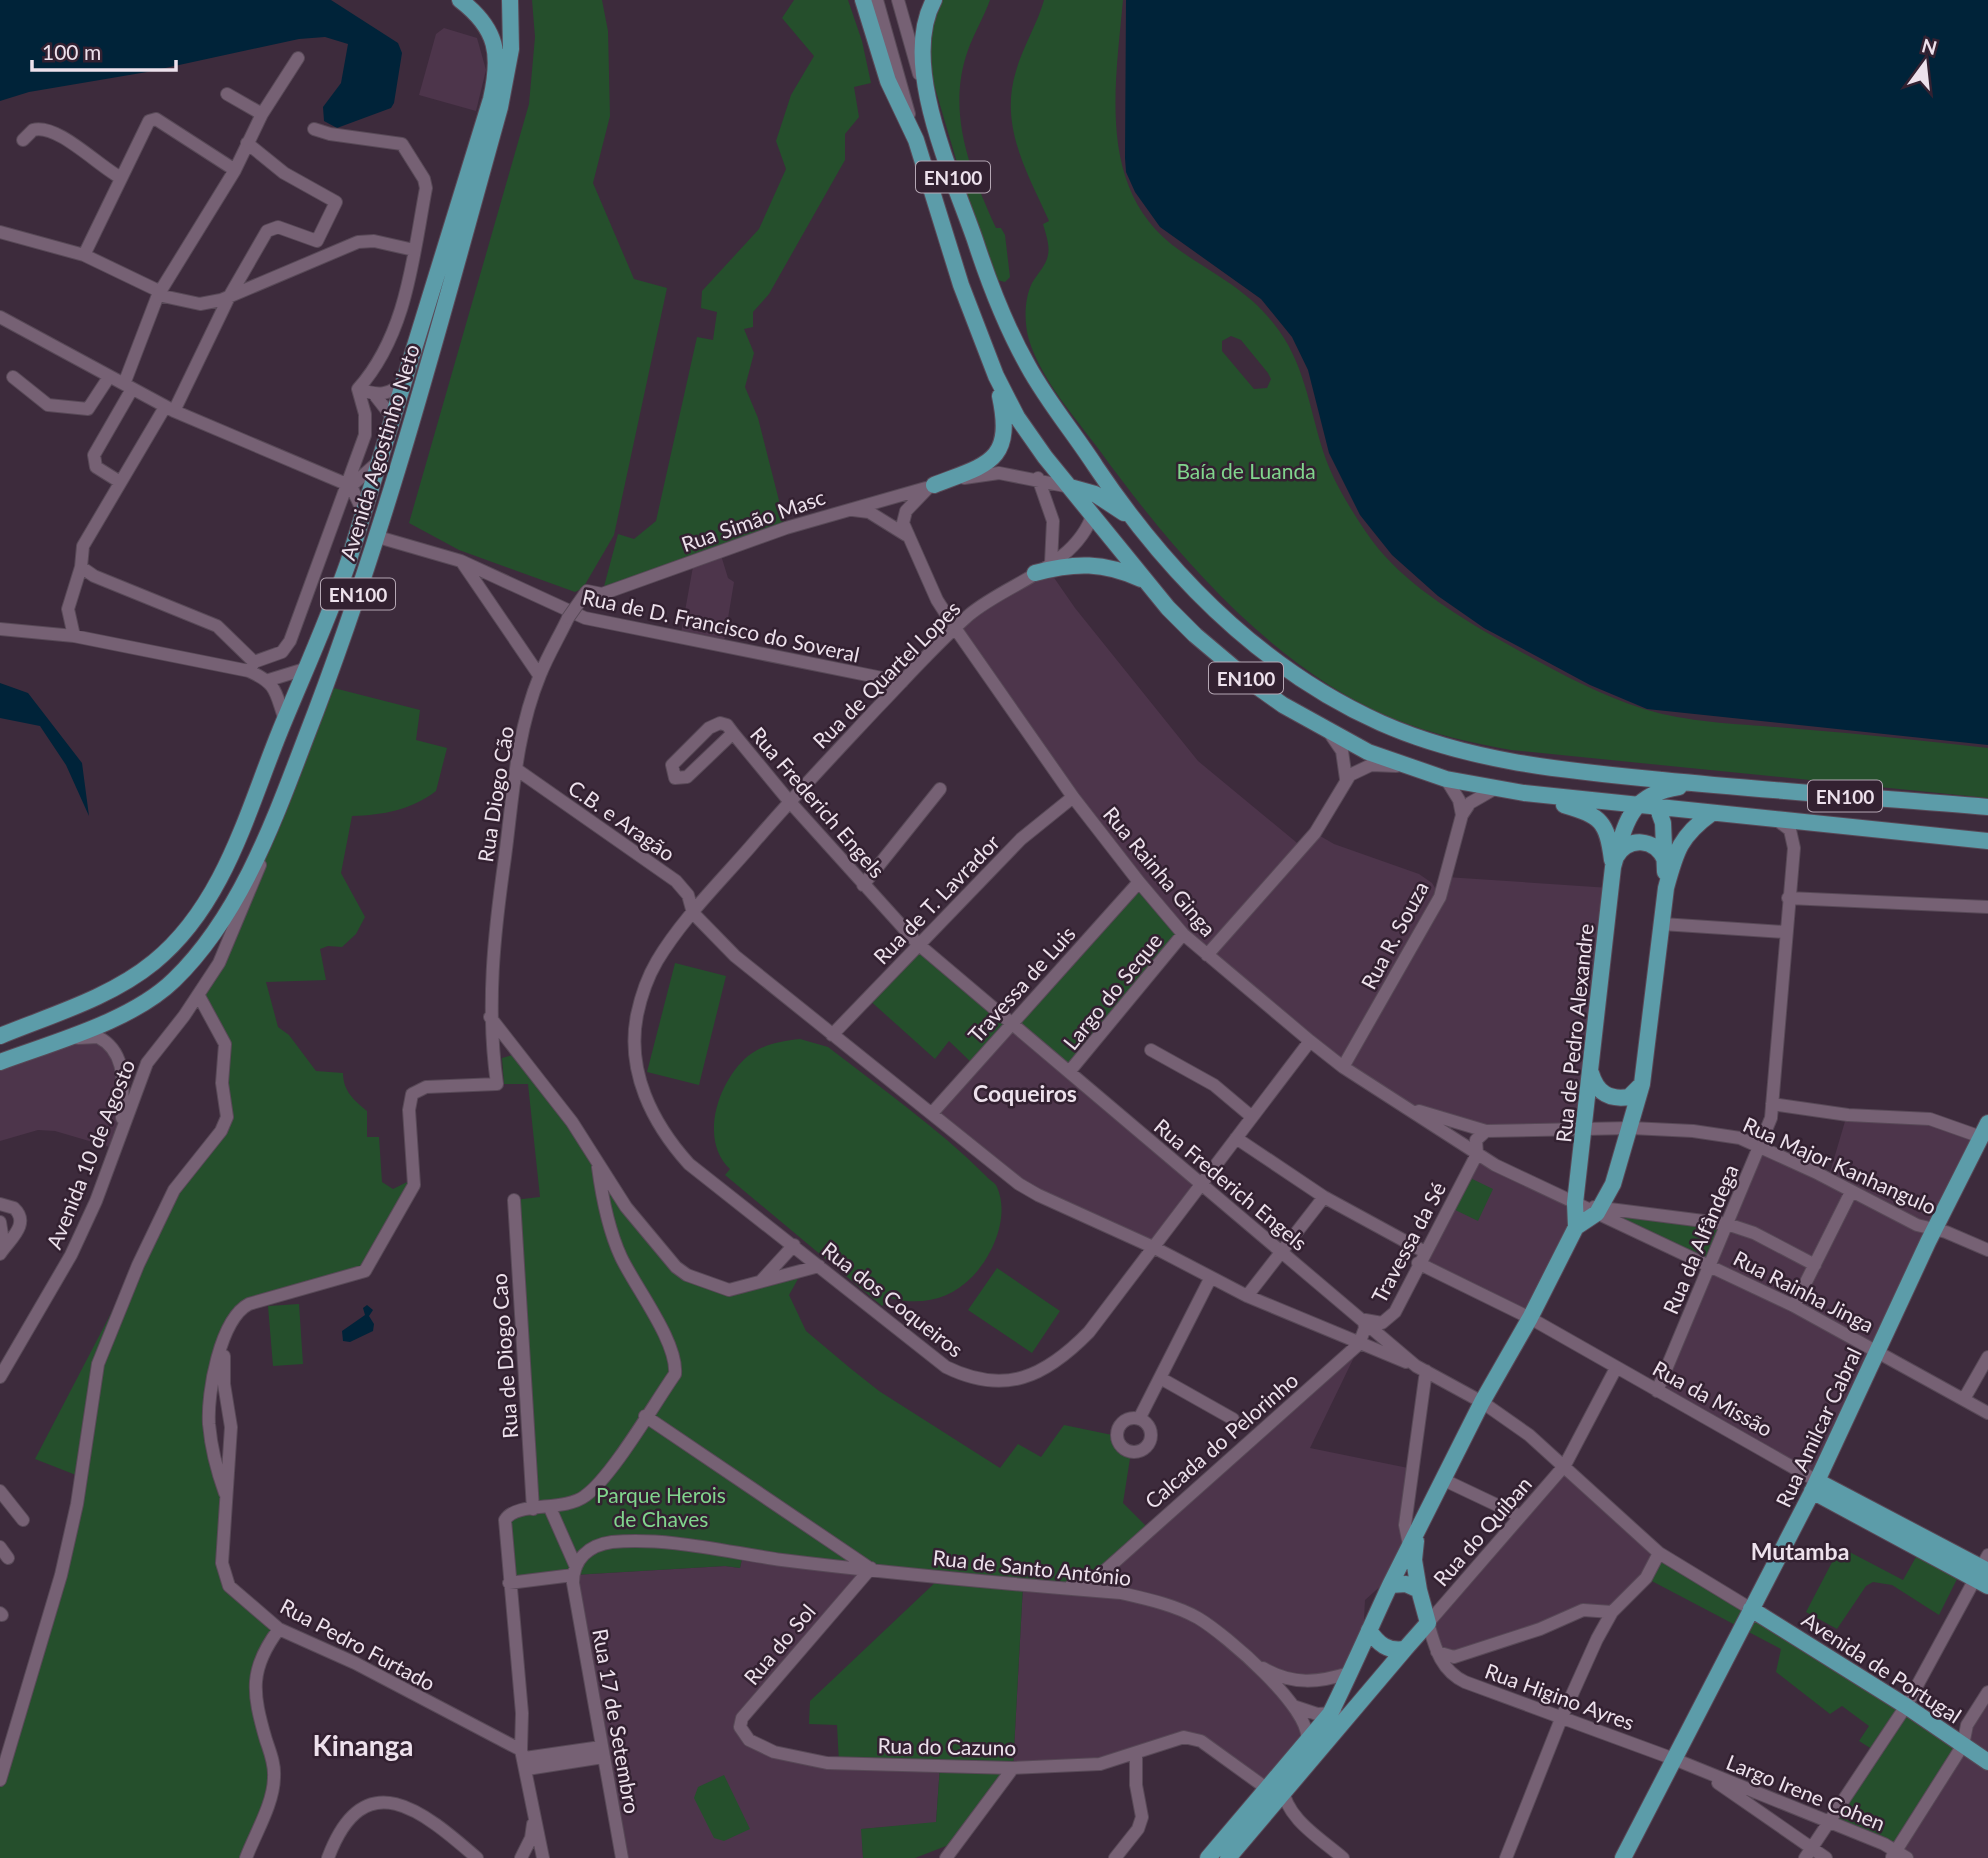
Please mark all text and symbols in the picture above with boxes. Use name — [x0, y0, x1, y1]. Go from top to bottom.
scale bar — [32, 28, 175, 72]
north arrow — [1890, 28, 1960, 98]
text: N — [1919, 33, 1940, 59]
text: 100 m — [42, 39, 101, 64]
road number: EN100 — [916, 162, 990, 192]
street label: Avenida Agostinho Neto — [334, 341, 424, 563]
park label: Baía de Luanda — [1176, 458, 1316, 483]
street label: Rua Simão Masc — [678, 484, 828, 556]
road number: EN100 — [321, 579, 395, 610]
street label: Rua de D. Francisco do Soveral — [580, 583, 862, 667]
street label: Rua de Quartel Lopes — [807, 595, 965, 753]
road number: EN100 — [1209, 663, 1283, 694]
street label: Rua Frederich Engels — [746, 721, 890, 883]
street label: Rua Diogo Cão — [472, 724, 518, 864]
street label: C.B. e Aragão — [564, 774, 680, 866]
road number: EN100 — [1808, 780, 1882, 811]
street label: Rua Rainha Ginga — [1099, 801, 1221, 941]
street label: Rua de T. Lavrador — [868, 829, 1004, 969]
street label: Rua R. Souza — [1355, 877, 1433, 993]
street label: Travessa de Luis — [962, 921, 1080, 1047]
street label: Rua de Pedro Alexandre — [1550, 922, 1598, 1144]
street label: Largo do Seque — [1057, 928, 1167, 1054]
street label: Avenida 10 de Agosto — [41, 1056, 139, 1252]
district label: Coqueiros — [973, 1079, 1077, 1107]
street label: Rua Major Kanhangulo — [1740, 1111, 1941, 1219]
street label: Rua Frederich Engels — [1150, 1113, 1312, 1255]
street label: Rua da Alfândega — [1657, 1161, 1743, 1317]
street label: Travessa da Sé — [1366, 1177, 1450, 1307]
street label: Rua dos Coqueiros — [818, 1236, 968, 1362]
street label: Rua Rainha Jinga — [1730, 1245, 1878, 1337]
street label: Rua de Diogo Cao — [486, 1272, 522, 1439]
street label: Rua Amilcar Cabral — [1770, 1343, 1866, 1511]
street label: Rua da Missão — [1649, 1355, 1777, 1441]
street label: Calcada do Pelorinho — [1139, 1367, 1303, 1513]
street label: Rua do Quiban — [1428, 1471, 1536, 1591]
park label: Parque Herois de Chaves — [596, 1482, 726, 1531]
district label: Mutamba — [1751, 1537, 1849, 1565]
street label: Rua de Santo António — [931, 1544, 1133, 1590]
street label: Rua Pedro Furtado — [276, 1593, 440, 1695]
street label: Rua do Sol — [738, 1599, 820, 1689]
street label: Avenida de Portugal — [1798, 1606, 1966, 1728]
street label: Rua 17 de Setembro — [588, 1627, 646, 1815]
street label: Rua Higino Ayres — [1482, 1657, 1638, 1735]
district label: Kinanga — [312, 1728, 414, 1762]
street label: Rua do Cazuno — [877, 1732, 1017, 1760]
street label: Largo Irene Cohen — [1723, 1749, 1889, 1835]

